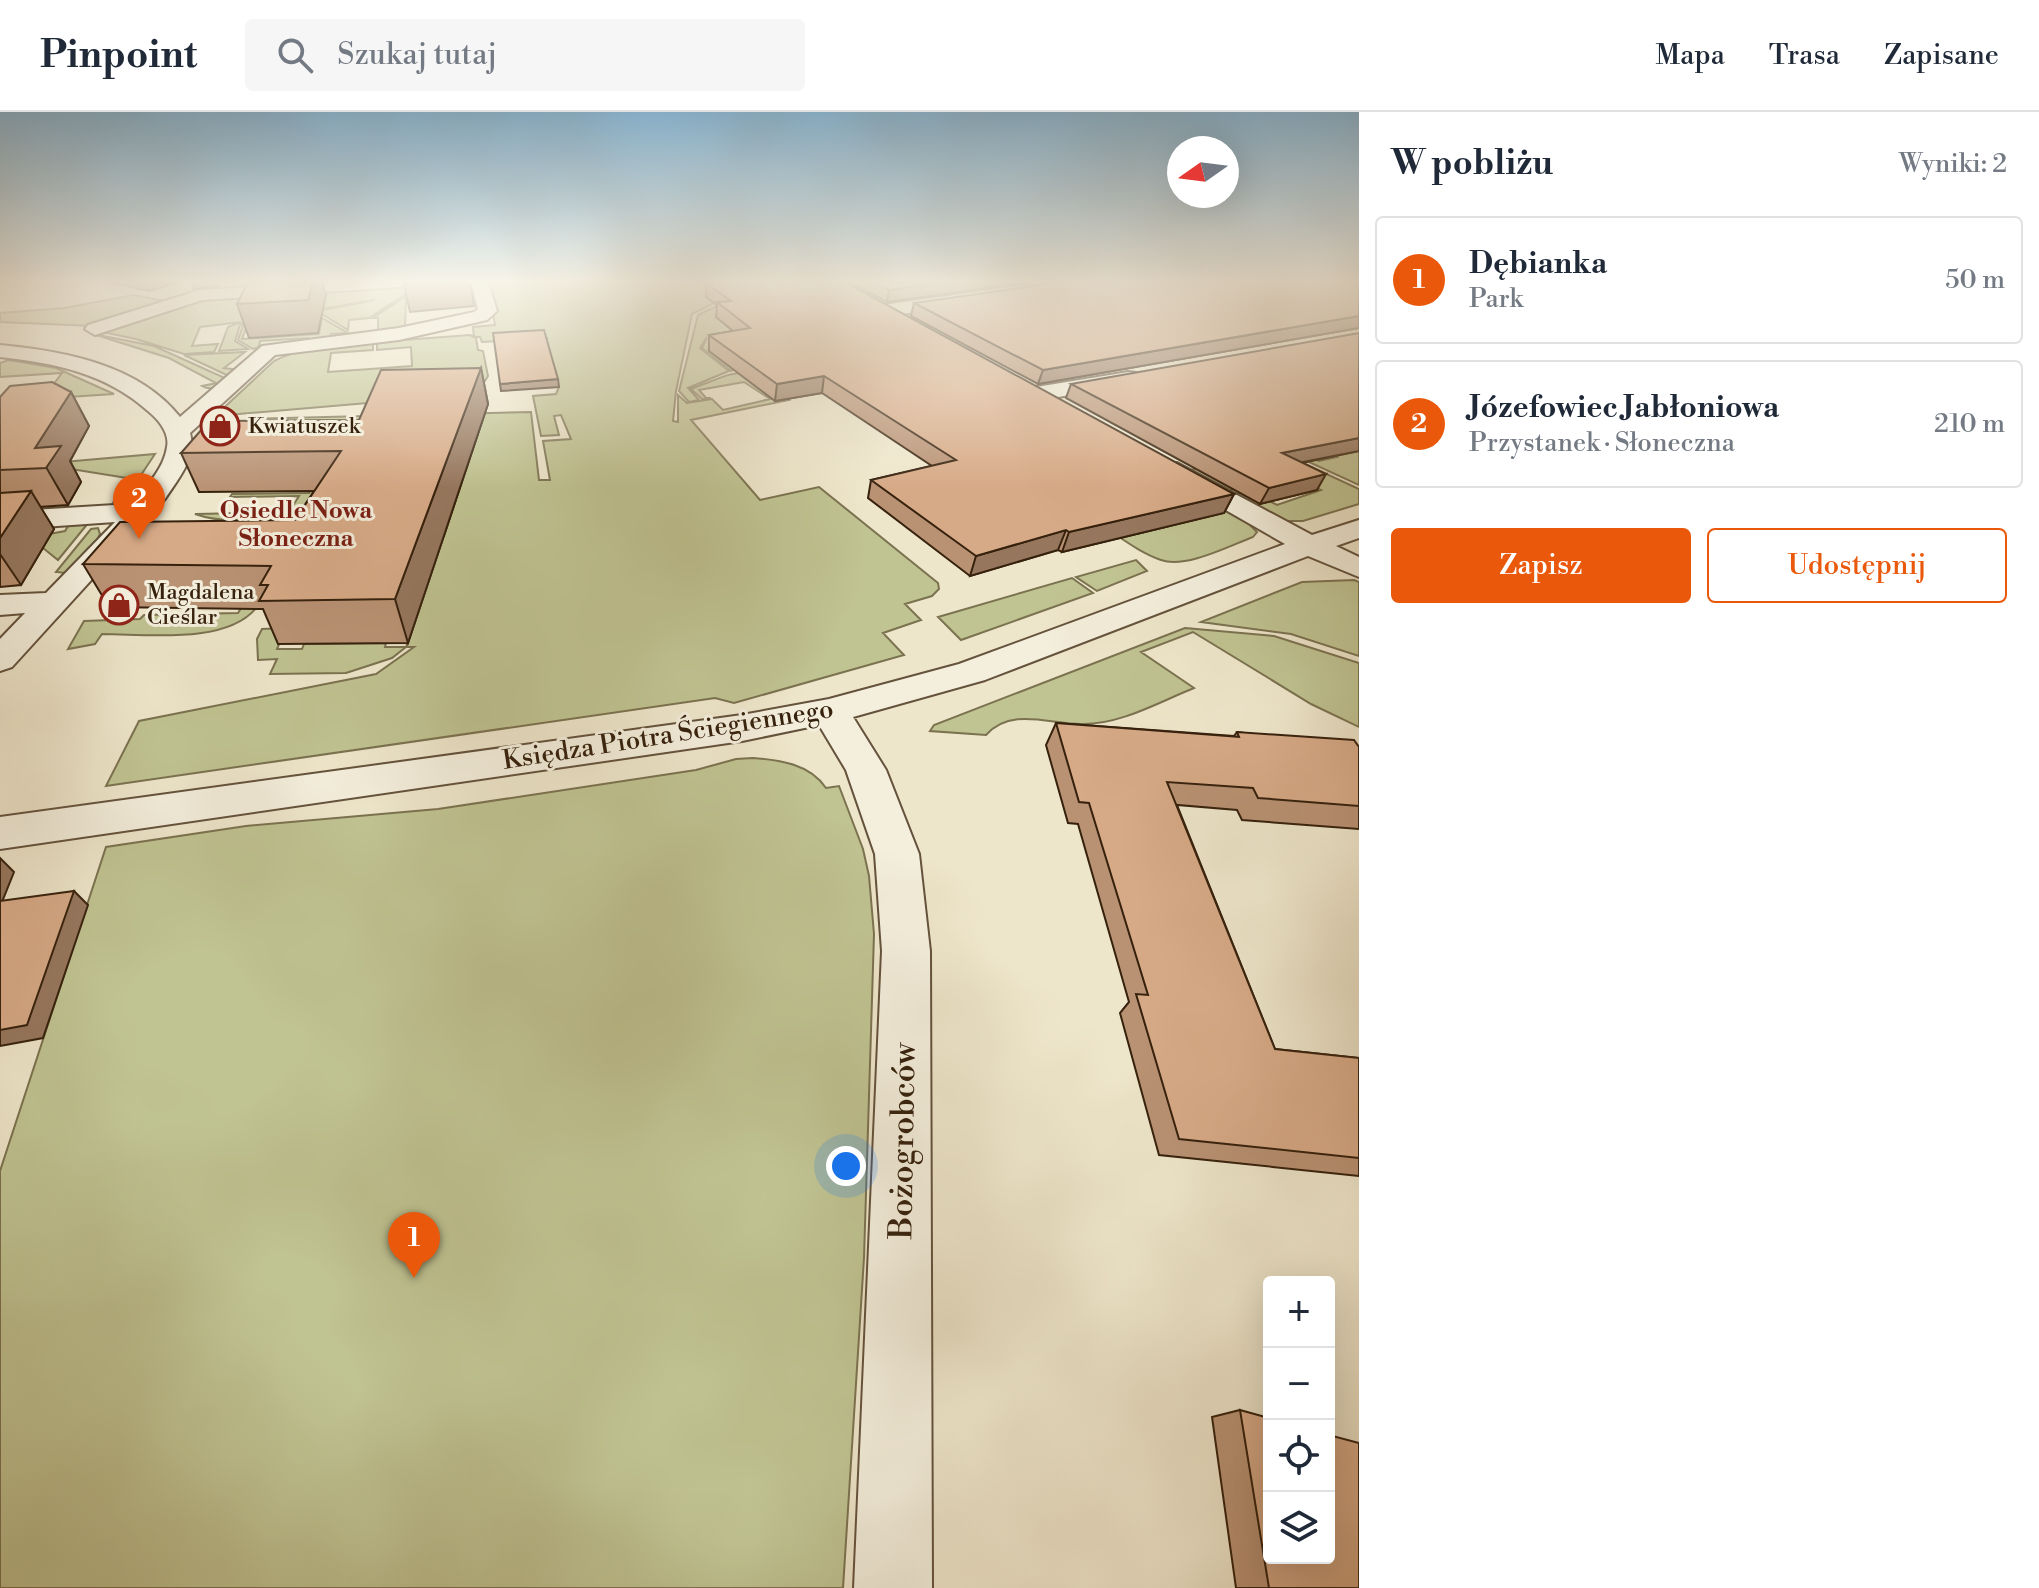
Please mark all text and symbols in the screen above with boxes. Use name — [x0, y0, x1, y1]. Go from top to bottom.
search box — [245, 19, 805, 91]
text: Pinpoint — [40, 32, 197, 79]
icon: search — [273, 33, 317, 77]
text: Szukaj tutaj — [337, 36, 497, 74]
text: Mapa — [1656, 38, 1725, 73]
text: Trasa — [1769, 38, 1840, 73]
text: Zapisane — [1884, 38, 1999, 73]
north arrow — [1167, 136, 1239, 208]
text: W pobliżu — [1391, 143, 1553, 185]
text: Wyniki: 2 — [1899, 148, 2007, 180]
text: Dębianka — [1469, 245, 1607, 283]
text: 1 — [1413, 264, 1425, 296]
text: 50 m — [1945, 264, 2005, 296]
text: Park — [1469, 283, 1523, 315]
text: Józefowiec Jabłoniowa — [1469, 389, 1779, 427]
shop icon: Kwiatuszek — [199, 405, 241, 447]
text: 2 — [1411, 408, 1427, 440]
text: 210 m — [1934, 408, 2005, 440]
place label: Kwiatuszek — [248, 413, 362, 440]
text: Przystanek · Słoneczna — [1469, 427, 1735, 459]
pin: 2 — [113, 473, 165, 539]
district label: Osiedle Nowa Słoneczna — [220, 496, 373, 554]
button: Zapisz — [1391, 528, 1691, 603]
button: Udostępnij — [1707, 528, 2007, 603]
place label: Magdalena Cieślar — [147, 579, 255, 631]
shop icon: Magdalena Cieślar — [98, 584, 140, 626]
street label: Księdza Piotra Ściegiennego — [500, 691, 836, 777]
street label: Bożogrobców — [881, 1041, 925, 1241]
your location — [826, 1146, 866, 1186]
pin: 1 — [388, 1212, 440, 1278]
map controls — [1263, 1276, 1335, 1564]
button: + — [1263, 1276, 1335, 1348]
button: − — [1263, 1348, 1335, 1420]
button: locate — [1263, 1420, 1335, 1492]
button: layers — [1263, 1492, 1335, 1564]

